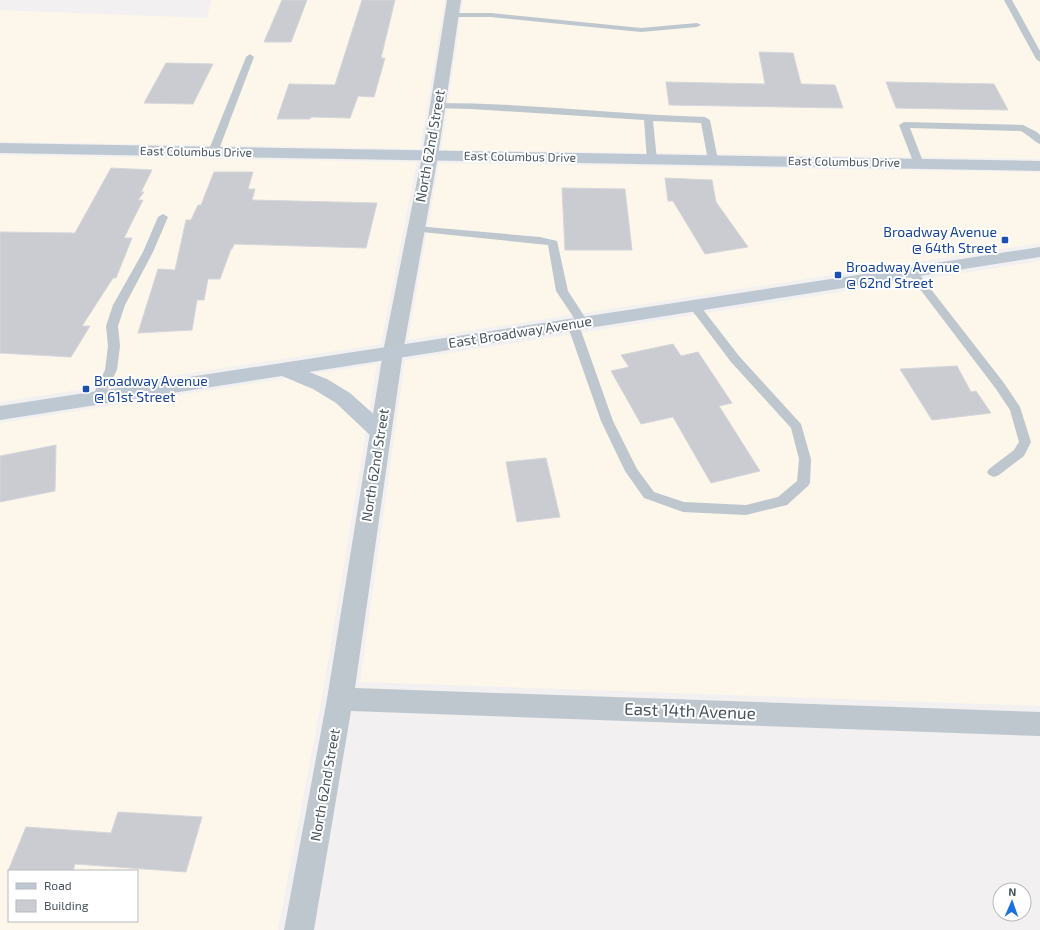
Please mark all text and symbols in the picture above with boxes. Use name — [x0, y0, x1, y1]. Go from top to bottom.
street label: North 62nd Street — [411, 88, 448, 204]
street label: East Columbus Drive — [140, 143, 252, 159]
street label: East Columbus Drive — [464, 148, 576, 164]
street label: East Columbus Drive — [788, 153, 900, 169]
place label: Broadway Avenue @ 64th Street — [883, 223, 997, 256]
marker: Broadway Avenue @ 64th Street — [1000, 235, 1010, 245]
place label: Broadway Avenue @ 62nd Street — [846, 258, 960, 291]
marker: Broadway Avenue @ 62nd Street — [833, 270, 843, 280]
street label: East Broadway Avenue — [447, 312, 593, 351]
place label: Broadway Avenue @ 61st Street — [94, 372, 208, 405]
marker: Broadway Avenue @ 61st Street — [81, 384, 91, 394]
street label: North 62nd Street — [357, 407, 392, 523]
street label: East 14th Avenue — [624, 698, 756, 722]
street label: North 62nd Street — [306, 727, 343, 843]
legend — [8, 870, 138, 922]
text: Road — [44, 878, 72, 892]
north arrow — [992, 882, 1032, 922]
text: N — [1008, 885, 1017, 898]
text: Building — [44, 898, 89, 912]

